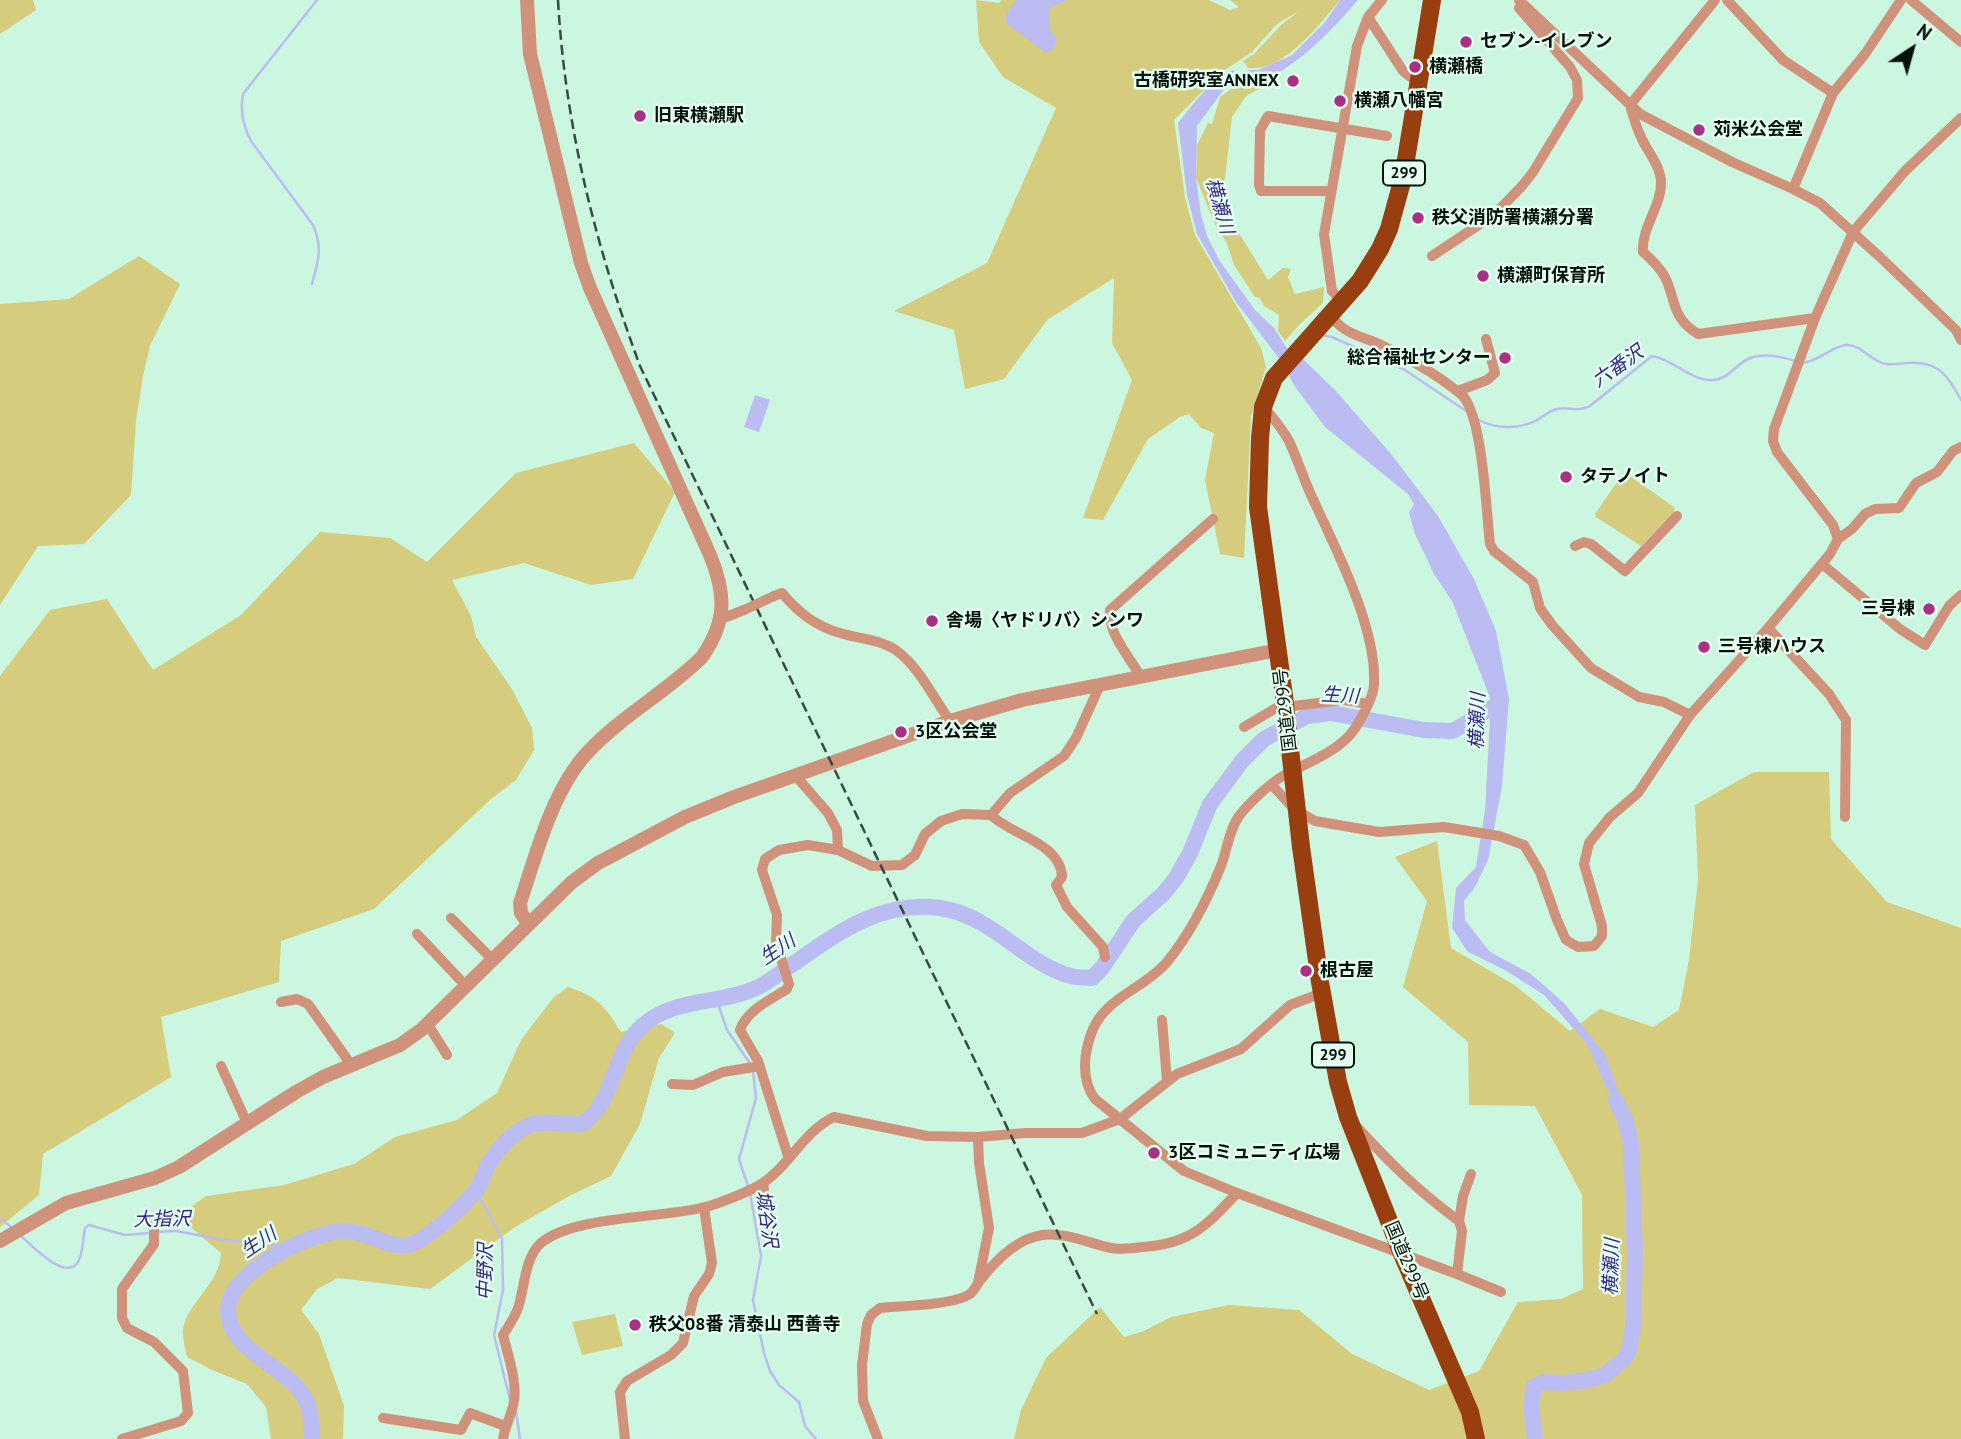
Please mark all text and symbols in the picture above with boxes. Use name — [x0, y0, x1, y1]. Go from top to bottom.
north arrow — [1877, 14, 1947, 84]
text: N — [1912, 19, 1936, 45]
place label: セブン-イレブン — [1480, 31, 1612, 53]
marker: セブン-イレブン — [1458, 34, 1474, 50]
place label: 横瀬橋 — [1429, 56, 1483, 78]
marker: 横瀬橋 — [1407, 59, 1423, 75]
place label: 古橋研究室ANNEX — [1134, 70, 1279, 92]
marker: 古橋研究室ANNEX — [1285, 73, 1301, 89]
place label: 横瀬八幡宮 — [1354, 90, 1444, 112]
marker: 横瀬八幡宮 — [1332, 93, 1348, 109]
place label: 旧東横瀬駅 — [654, 105, 744, 127]
marker: 旧東横瀬駅 — [632, 108, 648, 124]
place label: 苅米公会堂 — [1713, 119, 1803, 141]
marker: 苅米公会堂 — [1691, 122, 1707, 138]
road number: 299 — [1383, 160, 1425, 186]
water label: 横瀬川 — [1200, 175, 1238, 237]
place label: 秩父消防署横瀬分署 — [1432, 207, 1594, 229]
marker: 秩父消防署横瀬分署 — [1410, 210, 1426, 226]
place label: 横瀬町保育所 — [1497, 265, 1605, 287]
marker: 横瀬町保育所 — [1475, 268, 1491, 284]
water label: 六番沢 — [1588, 341, 1648, 393]
place label: 総合福祉センター — [1347, 347, 1491, 369]
marker: 総合福祉センター — [1497, 350, 1513, 366]
place label: タテノイト — [1580, 466, 1670, 488]
marker: タテノイト — [1558, 469, 1574, 485]
place label: 三号棟 — [1861, 598, 1915, 620]
marker: 三号棟 — [1921, 601, 1937, 617]
place label: 舎場〈ヤドリバ〉シンワ — [946, 610, 1144, 632]
marker: 舎場〈ヤドリバ〉シンワ — [924, 613, 940, 629]
place label: 三号棟ハウス — [1718, 636, 1826, 658]
marker: 三号棟ハウス — [1696, 639, 1712, 655]
street label: 国道299号 — [1270, 667, 1302, 753]
water label: 生川 — [1320, 684, 1360, 708]
water label: 横瀬川 — [1466, 692, 1490, 750]
place label: 3区公会堂 — [915, 721, 997, 743]
marker: 3区公会堂 — [893, 724, 909, 740]
water label: 生川 — [756, 930, 800, 970]
place label: 根古屋 — [1320, 960, 1374, 982]
marker: 根古屋 — [1298, 963, 1314, 979]
road number: 299 — [1312, 1042, 1354, 1068]
place label: 3区コミュニティ広場 — [1168, 1142, 1340, 1164]
marker: 3区コミュニティ広場 — [1146, 1145, 1162, 1161]
water label: 城谷沢 — [751, 1189, 781, 1249]
water label: 大指沢 — [133, 1208, 191, 1232]
street label: 国道299号 — [1380, 1218, 1432, 1304]
water label: 生川 — [237, 1223, 281, 1263]
water label: 横瀬川 — [1600, 1238, 1624, 1296]
water label: 中野沢 — [474, 1243, 498, 1301]
place label: 秩父08番 清泰山 西善寺 — [649, 1314, 841, 1336]
marker: 秩父08番 清泰山 西善寺 — [627, 1317, 643, 1333]

